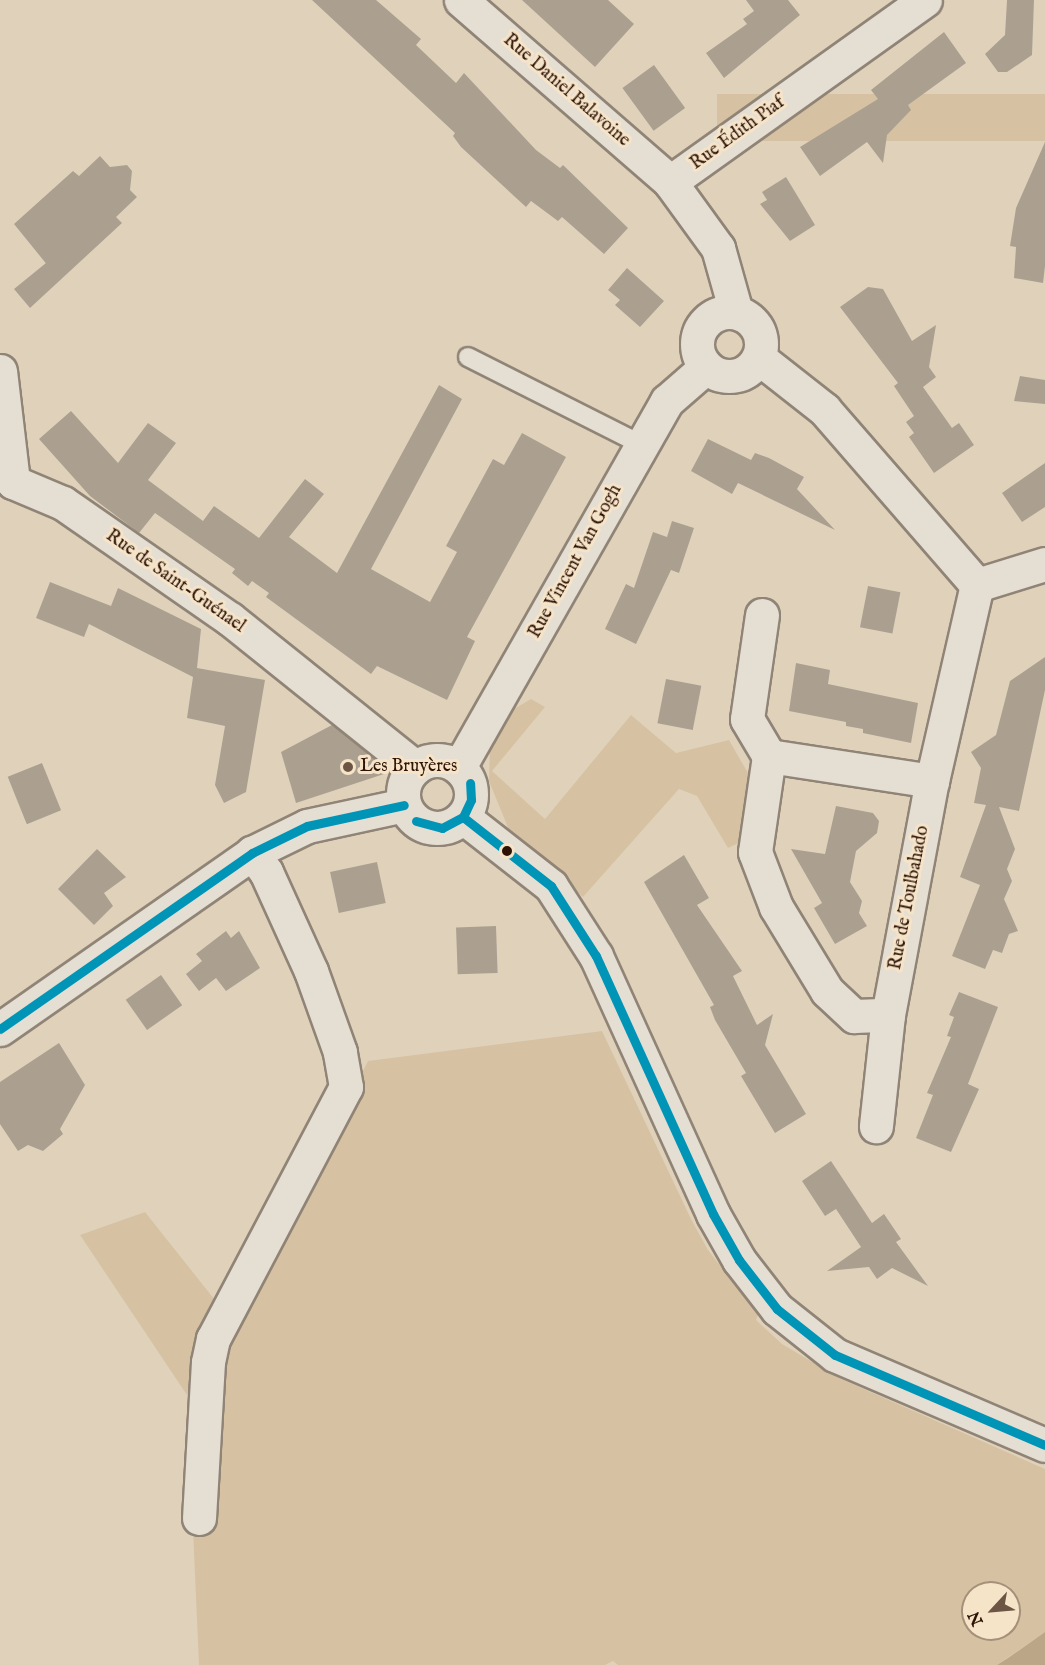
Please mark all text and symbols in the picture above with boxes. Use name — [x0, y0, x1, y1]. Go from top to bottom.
street label: Rue Daniel Balavoine — [498, 30, 634, 152]
street label: Rue Édith Piaf — [687, 93, 789, 175]
street label: Rue Vincent Van Gogh — [525, 481, 627, 643]
street label: Rue de Saint-Guénael — [101, 526, 249, 638]
place label: Les Bruyères — [360, 756, 457, 778]
marker: Les Bruyères — [341, 760, 355, 774]
street label: Rue de Toulbahado — [885, 824, 935, 972]
unlabelled marker — [501, 845, 513, 857]
north arrow — [961, 1581, 1021, 1641]
text: N — [965, 1607, 989, 1629]

